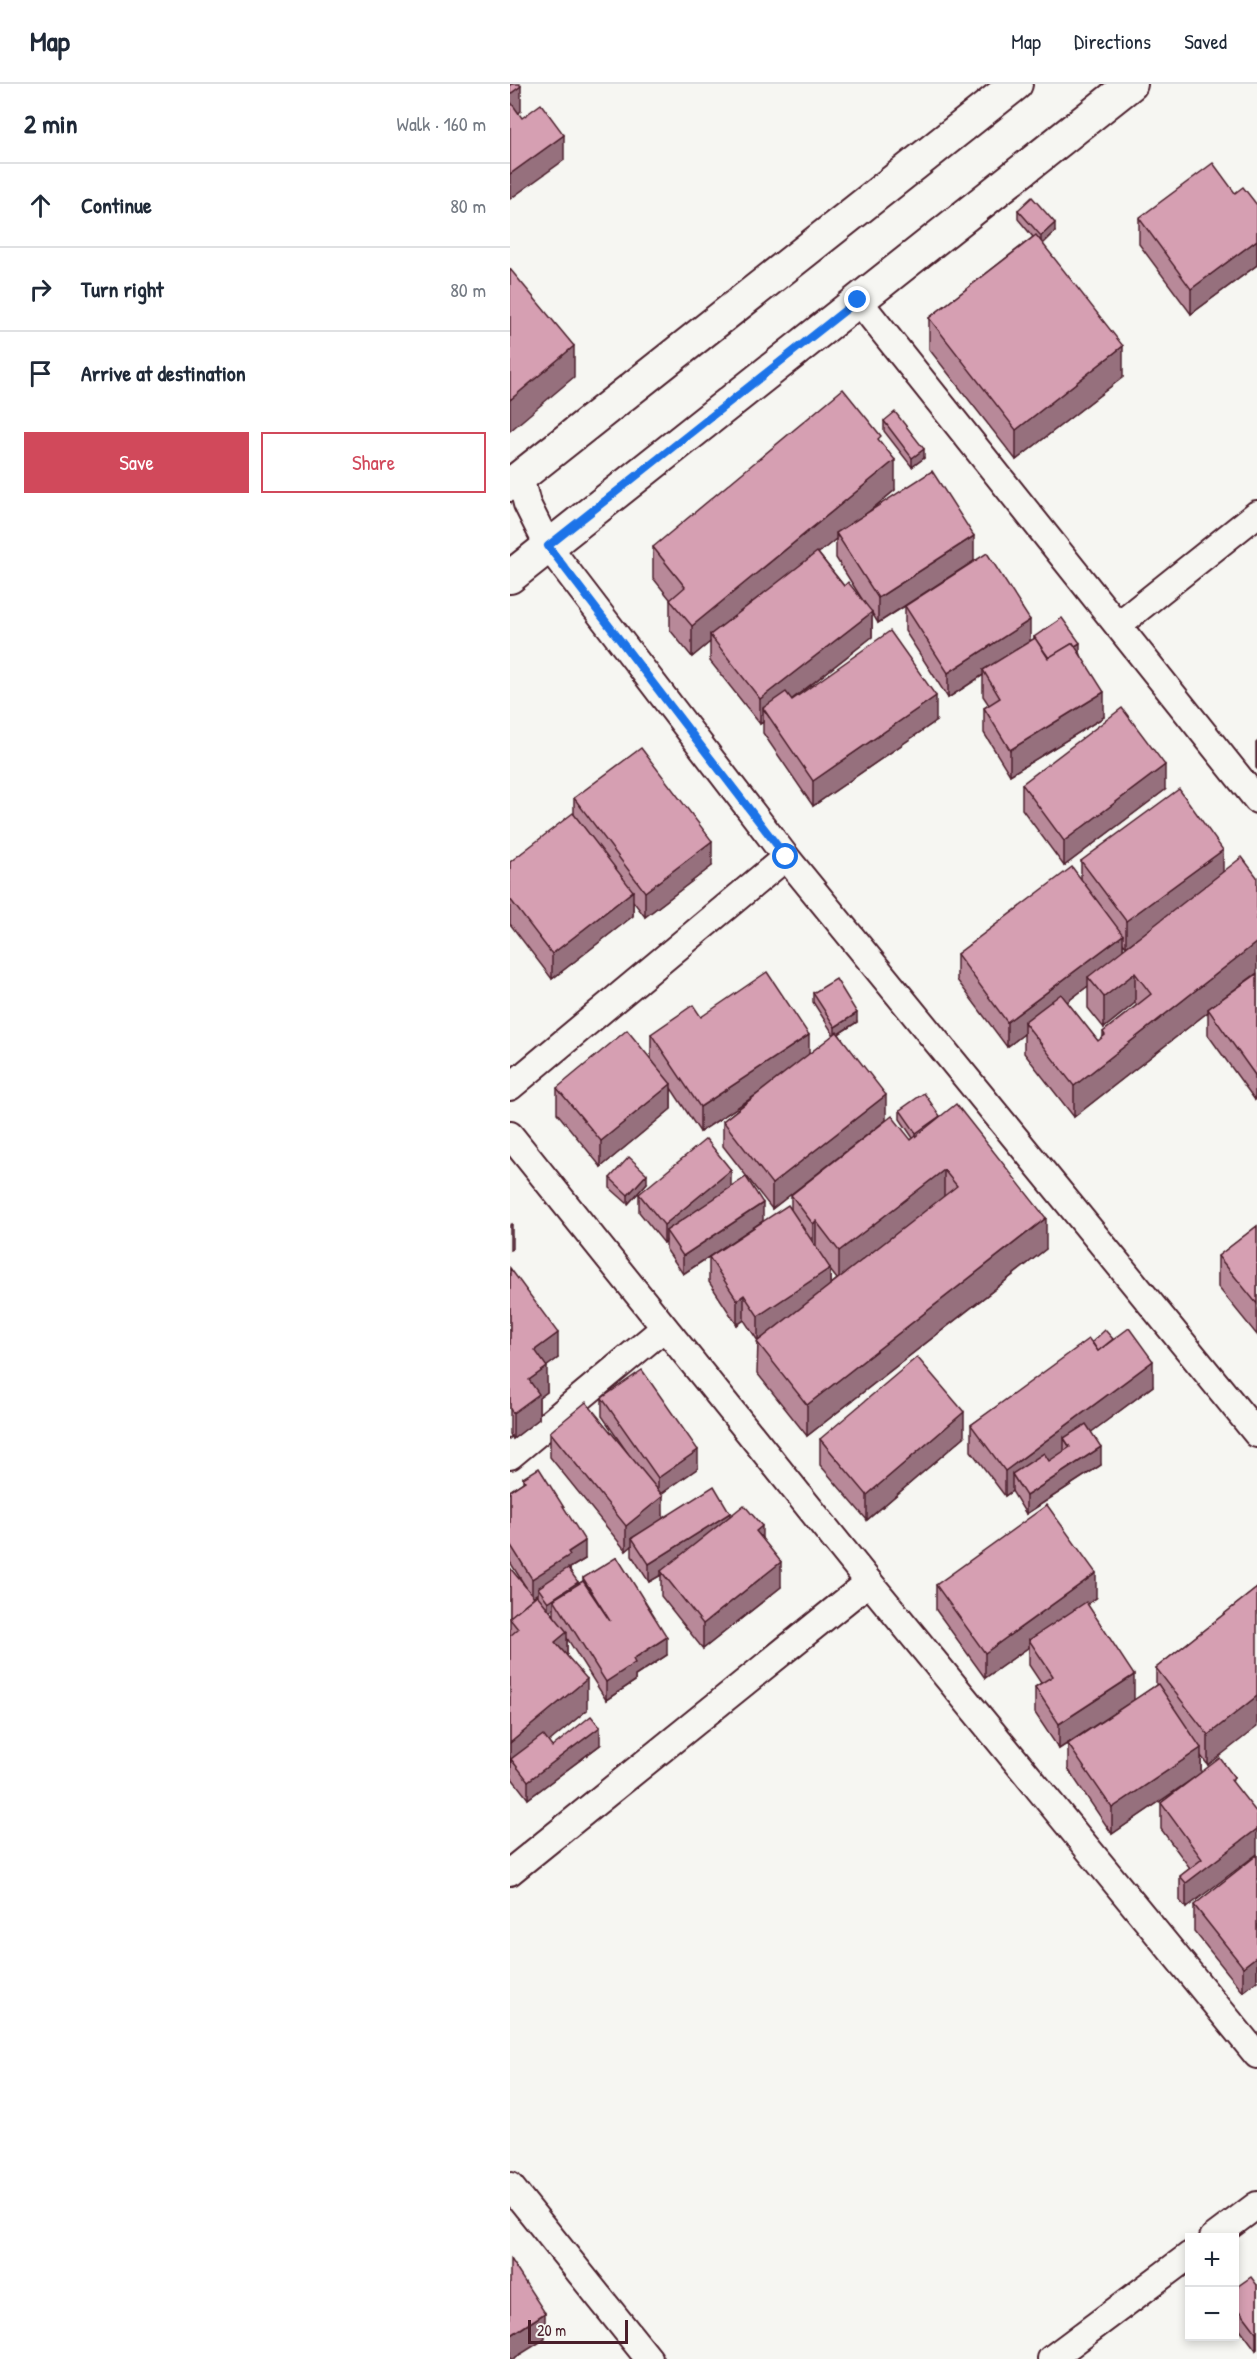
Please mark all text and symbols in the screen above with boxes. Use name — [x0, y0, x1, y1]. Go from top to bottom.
text: Map — [30, 22, 70, 60]
text: Map — [1011, 27, 1041, 56]
text: Directions — [1074, 27, 1151, 56]
text: Saved — [1184, 27, 1227, 56]
text: 2 min — [24, 106, 77, 141]
text: Walk · 160 m — [397, 110, 486, 137]
icon: ahead — [24, 189, 57, 222]
text: Continue — [81, 190, 152, 220]
text: 80 m — [450, 192, 486, 219]
icon: right — [24, 273, 57, 306]
text: Turn right — [81, 274, 164, 304]
text: 80 m — [450, 276, 486, 303]
route end — [844, 286, 870, 312]
icon: arrive — [24, 357, 57, 390]
text: Arrive at destination — [81, 358, 246, 388]
button: Save — [24, 432, 249, 493]
button: Share — [261, 432, 486, 493]
route start — [772, 843, 798, 869]
map controls — [1185, 2233, 1239, 2341]
button: + — [1185, 2233, 1239, 2287]
button: − — [1185, 2287, 1239, 2341]
scale bar — [528, 2317, 628, 2344]
text: 20 m — [537, 2319, 566, 2341]

